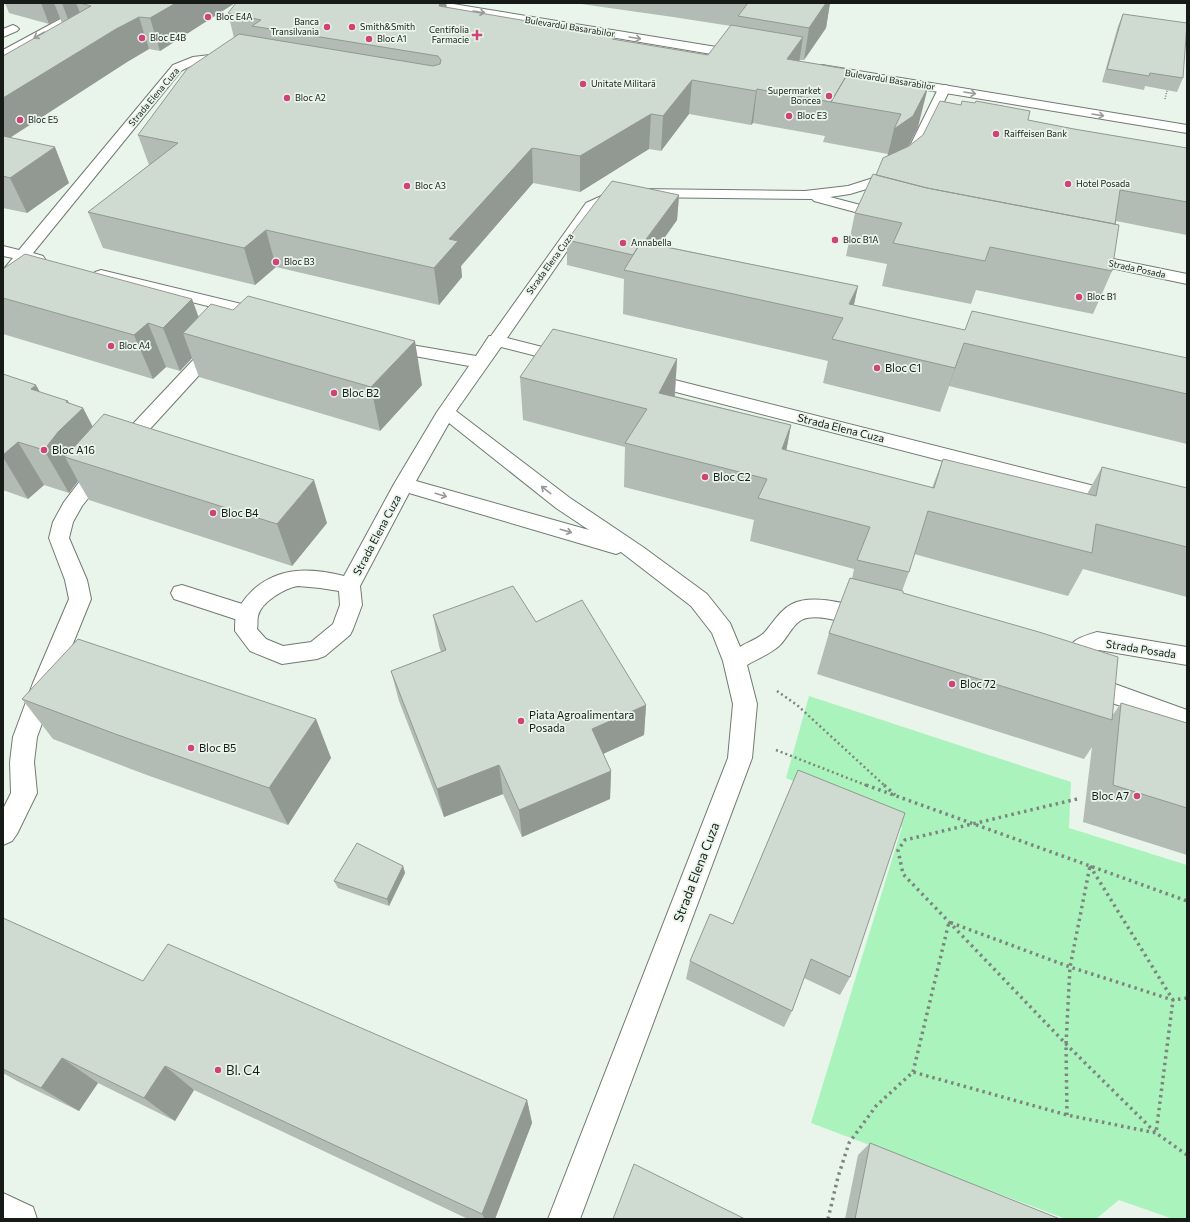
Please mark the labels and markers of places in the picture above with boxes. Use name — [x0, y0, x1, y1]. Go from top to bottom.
place label: Bloc E4A — [216, 11, 253, 22]
marker: Bloc E4A — [203, 12, 213, 22]
place label: Banca Transilvania — [271, 16, 319, 37]
place label: Smith&Smith — [360, 21, 415, 32]
marker: Banca Transilvania — [322, 22, 332, 32]
marker: Smith&Smith — [347, 22, 357, 32]
place label: Centifolia Farmacie — [429, 24, 469, 45]
marker: Centifolia Farmacie — [472, 30, 482, 40]
place label: Bloc E4B — [150, 32, 186, 43]
marker: Bloc E4B — [137, 33, 147, 43]
place label: Bloc A1 — [377, 33, 407, 44]
marker: Bloc A1 — [364, 34, 374, 44]
place label: Unitate Militară — [591, 78, 656, 89]
marker: Unitate Militară — [578, 79, 588, 89]
place label: Supermarket Boncea — [768, 85, 821, 106]
marker: Supermarket Boncea — [824, 91, 834, 101]
place label: Bloc A2 — [295, 92, 326, 103]
marker: Bloc A2 — [282, 93, 292, 103]
place label: Bloc E3 — [797, 110, 827, 121]
marker: Bloc E3 — [784, 111, 794, 121]
place label: Bloc E5 — [28, 114, 58, 125]
marker: Bloc E5 — [15, 115, 25, 125]
place label: Raiffeisen Bank — [1004, 128, 1067, 139]
marker: Raiffeisen Bank — [991, 129, 1001, 139]
place label: Hotel Posada — [1076, 178, 1130, 189]
marker: Hotel Posada — [1063, 179, 1073, 189]
place label: Bloc A3 — [415, 180, 446, 191]
marker: Bloc A3 — [402, 181, 412, 191]
place label: Bloc B1A — [843, 234, 879, 245]
marker: Bloc B1A — [830, 235, 840, 245]
place label: Annabella — [631, 237, 672, 248]
marker: Annabella — [618, 238, 628, 248]
place label: Bloc B3 — [284, 256, 315, 267]
marker: Bloc B3 — [271, 257, 281, 267]
place label: Bloc B1 — [1087, 291, 1116, 302]
marker: Bloc B1 — [1074, 292, 1084, 302]
place label: Bloc A4 — [119, 340, 151, 351]
marker: Bloc A4 — [106, 341, 116, 351]
place label: Bloc C1 — [885, 361, 921, 374]
marker: Bloc C1 — [872, 363, 882, 373]
place label: Bloc B2 — [342, 386, 379, 399]
marker: Bloc B2 — [329, 388, 339, 398]
place label: Bloc A16 — [52, 443, 95, 456]
marker: Bloc A16 — [39, 445, 49, 455]
place label: Bloc C2 — [713, 470, 751, 483]
marker: Bloc C2 — [700, 472, 710, 482]
place label: Bloc B4 — [221, 506, 259, 519]
marker: Bloc B4 — [208, 508, 218, 518]
place label: Bloc 72 — [960, 677, 996, 690]
marker: Bloc 72 — [947, 679, 957, 689]
place label: Piata Agroalimentara Posada — [529, 708, 634, 734]
marker: Piata Agroalimentara Posada — [516, 716, 526, 726]
place label: Bloc B5 — [199, 741, 236, 754]
marker: Bloc B5 — [186, 743, 196, 753]
place label: Bloc A7 — [1092, 789, 1129, 802]
marker: Bloc A7 — [1132, 791, 1142, 801]
place label: Bl. C4 — [226, 1062, 260, 1078]
marker: Bl. C4 — [213, 1065, 223, 1075]

